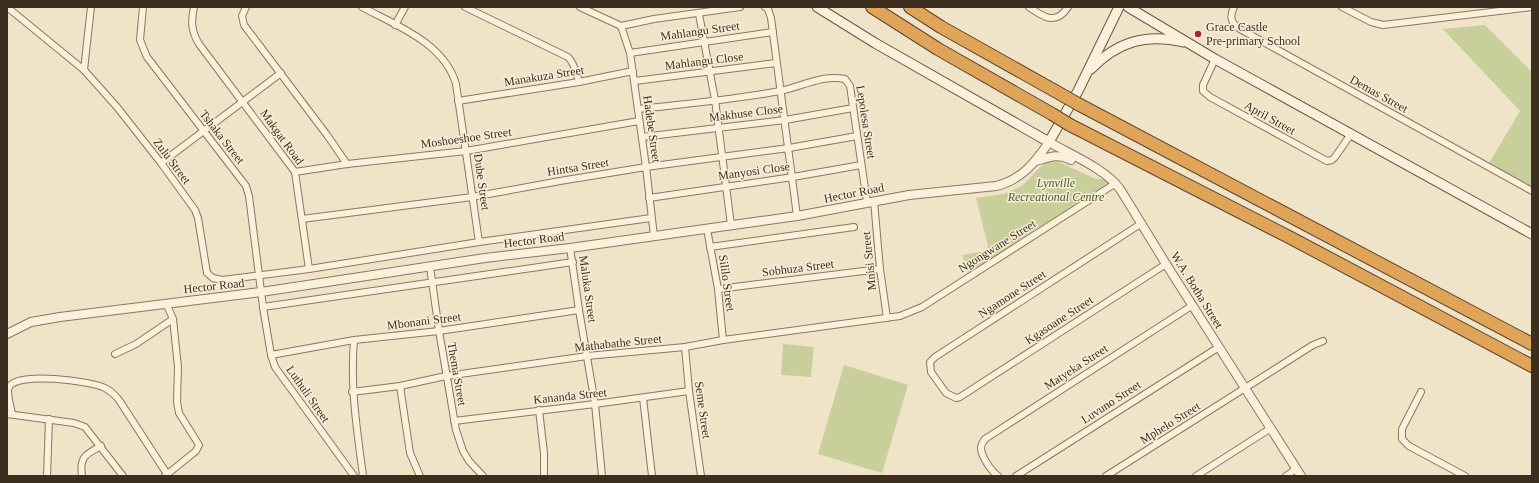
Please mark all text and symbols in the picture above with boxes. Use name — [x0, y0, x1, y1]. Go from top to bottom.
street label: Mahlangu Street — [660, 18, 741, 43]
place label: Grace Castle Pre-primary School — [1206, 20, 1301, 48]
marker: Grace Castle Pre-primary School — [1193, 29, 1203, 39]
street label: Mahlangu Close — [664, 49, 744, 73]
street label: Manakuza Street — [503, 63, 586, 89]
street label: Demas Street — [1347, 72, 1411, 116]
street label: Lepolesa Street — [853, 84, 879, 160]
street label: Hadebe Street — [640, 95, 664, 164]
street label: April Street — [1242, 98, 1299, 138]
street label: Makhuse Close — [708, 102, 784, 124]
street label: Tshaka Street — [197, 107, 248, 167]
street label: Makgat Road — [257, 107, 307, 167]
street label: Moshoeshoe Street — [420, 125, 513, 151]
street label: Zulu Street — [150, 135, 194, 187]
street label: Dube Street — [471, 153, 493, 212]
street label: Hintsa Street — [546, 155, 611, 179]
street label: Manyosi Close — [717, 159, 791, 183]
park label: Lynville Recreational Centre — [1007, 176, 1105, 204]
street label: Hector Road — [823, 180, 885, 206]
street label: Ngongwane Street — [956, 216, 1039, 276]
street label: Hector Road — [503, 229, 565, 251]
street label: Mnisi Street — [859, 230, 879, 291]
street label: W.A. Botha Street — [1168, 249, 1226, 331]
street label: Sililo Street — [716, 254, 738, 313]
street label: Maluka Street — [576, 255, 600, 324]
street label: Sobhuza Street — [761, 257, 835, 279]
street label: Ngamone Street — [976, 267, 1049, 321]
street label: Hector Road — [183, 276, 245, 296]
street label: Kgasoane Street — [1022, 292, 1096, 347]
street label: Mbonani Street — [386, 309, 462, 332]
street label: Mathabathe Street — [574, 331, 663, 355]
street label: Thema Street — [445, 341, 470, 408]
street label: Matyeka Street — [1042, 341, 1111, 393]
street label: Luthuli Street — [283, 363, 333, 426]
street label: Luvuno Street — [1079, 377, 1144, 426]
street label: Seme Street — [692, 380, 714, 440]
street label: Kananda Street — [533, 385, 608, 407]
street label: Mphelo Street — [1137, 399, 1203, 447]

